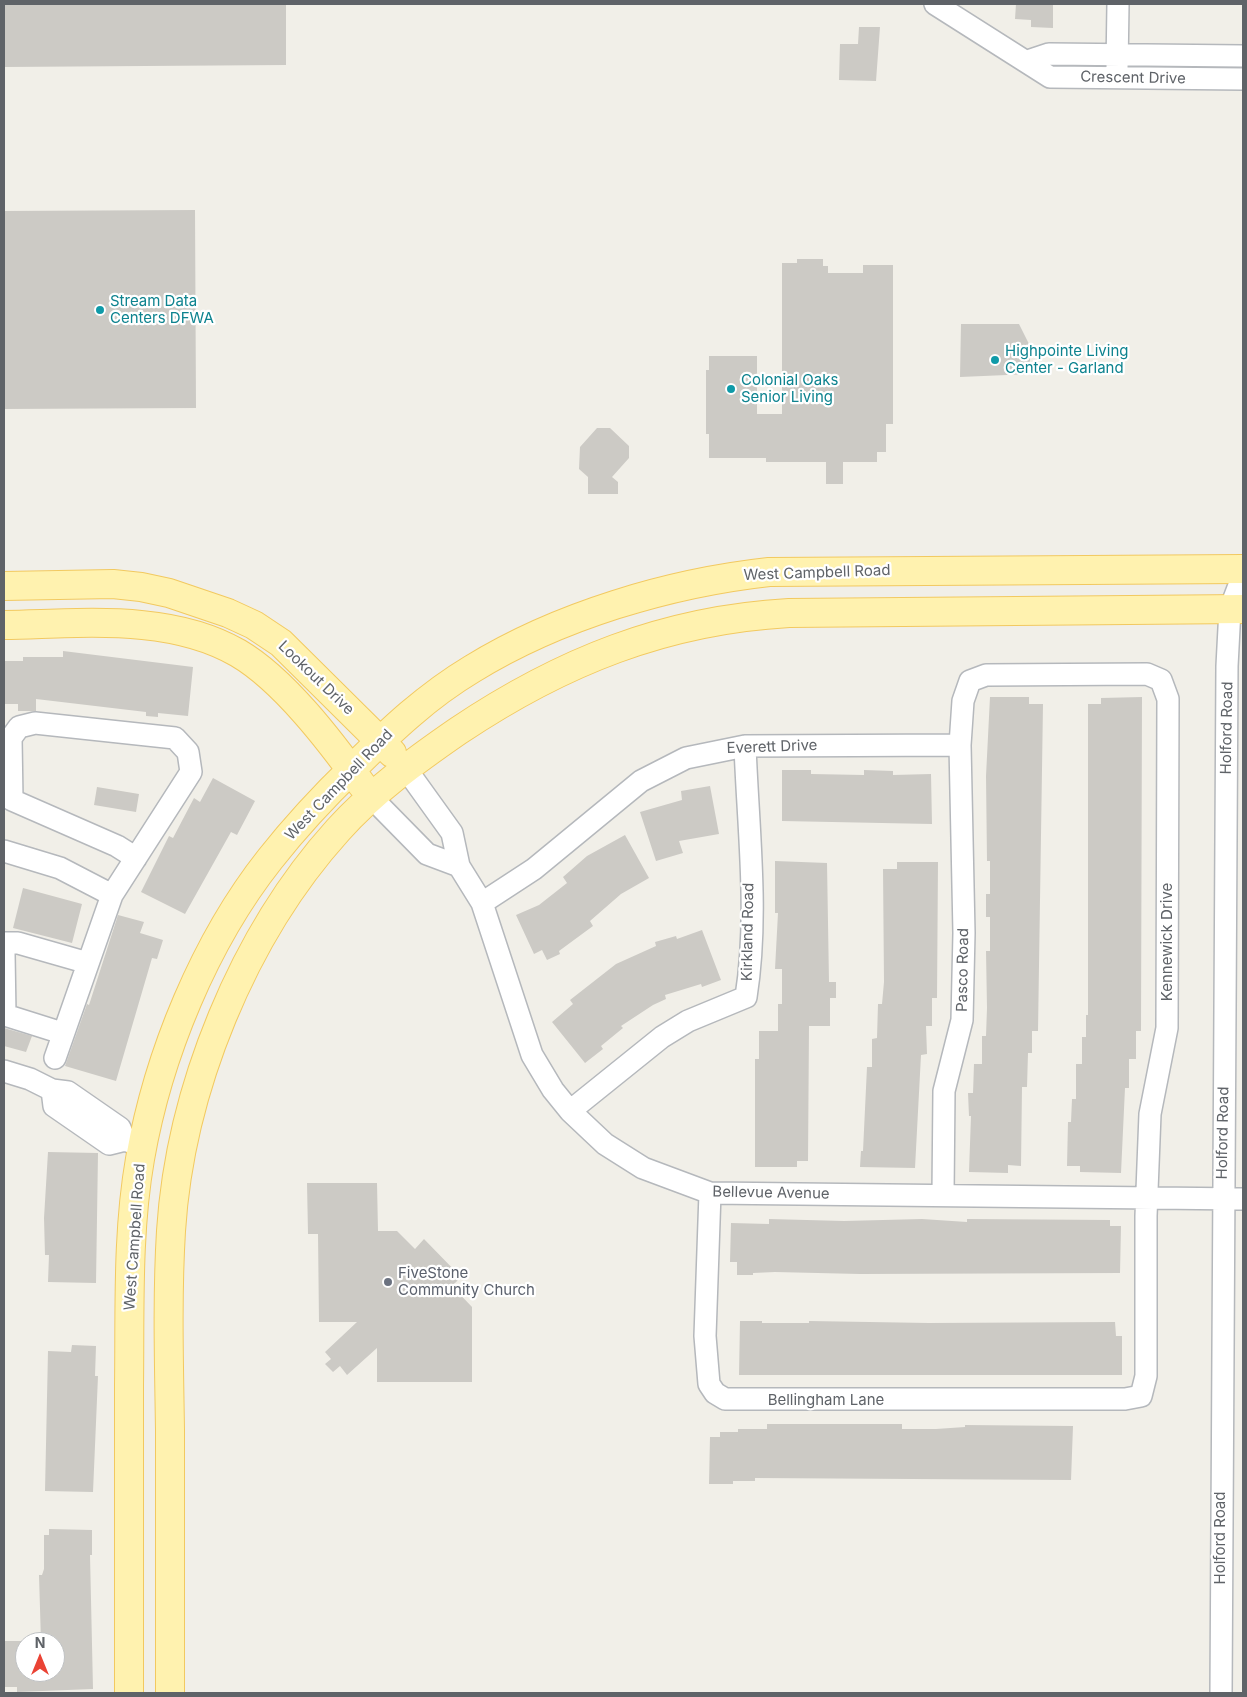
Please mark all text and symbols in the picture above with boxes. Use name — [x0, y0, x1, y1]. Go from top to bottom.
street label: Crescent Drive — [1080, 68, 1186, 88]
place label: Stream Data Centers DFWA — [110, 292, 214, 327]
marker: Stream Data Centers DFWA — [94, 304, 106, 316]
place label: Highpointe Living Center - Garland — [1005, 342, 1128, 377]
marker: Highpointe Living Center - Garland — [989, 354, 1001, 366]
place label: Colonial Oaks Senior Living — [741, 371, 838, 406]
marker: Colonial Oaks Senior Living — [725, 383, 737, 395]
street label: West Campbell Road — [743, 561, 891, 585]
street label: Lookout Drive — [274, 637, 358, 719]
street label: Holford Road — [1217, 681, 1237, 775]
street label: West Campbell Road — [281, 726, 397, 844]
street label: Everett Drive — [726, 736, 818, 758]
street label: Kirkland Road — [738, 883, 758, 981]
street label: Kennewick Drive — [1158, 883, 1176, 1001]
street label: Pasco Road — [953, 928, 973, 1012]
street label: Holford Road — [1213, 1086, 1233, 1180]
street label: West Campbell Road — [121, 1163, 149, 1311]
street label: Bellevue Avenue — [712, 1183, 830, 1203]
place label: FiveStone Community Church — [398, 1264, 535, 1299]
marker: FiveStone Community Church — [382, 1276, 394, 1288]
street label: Bellingham Lane — [768, 1391, 884, 1409]
street label: Holford Road — [1211, 1492, 1229, 1584]
north arrow — [15, 1632, 65, 1682]
text: N — [35, 1634, 45, 1651]

